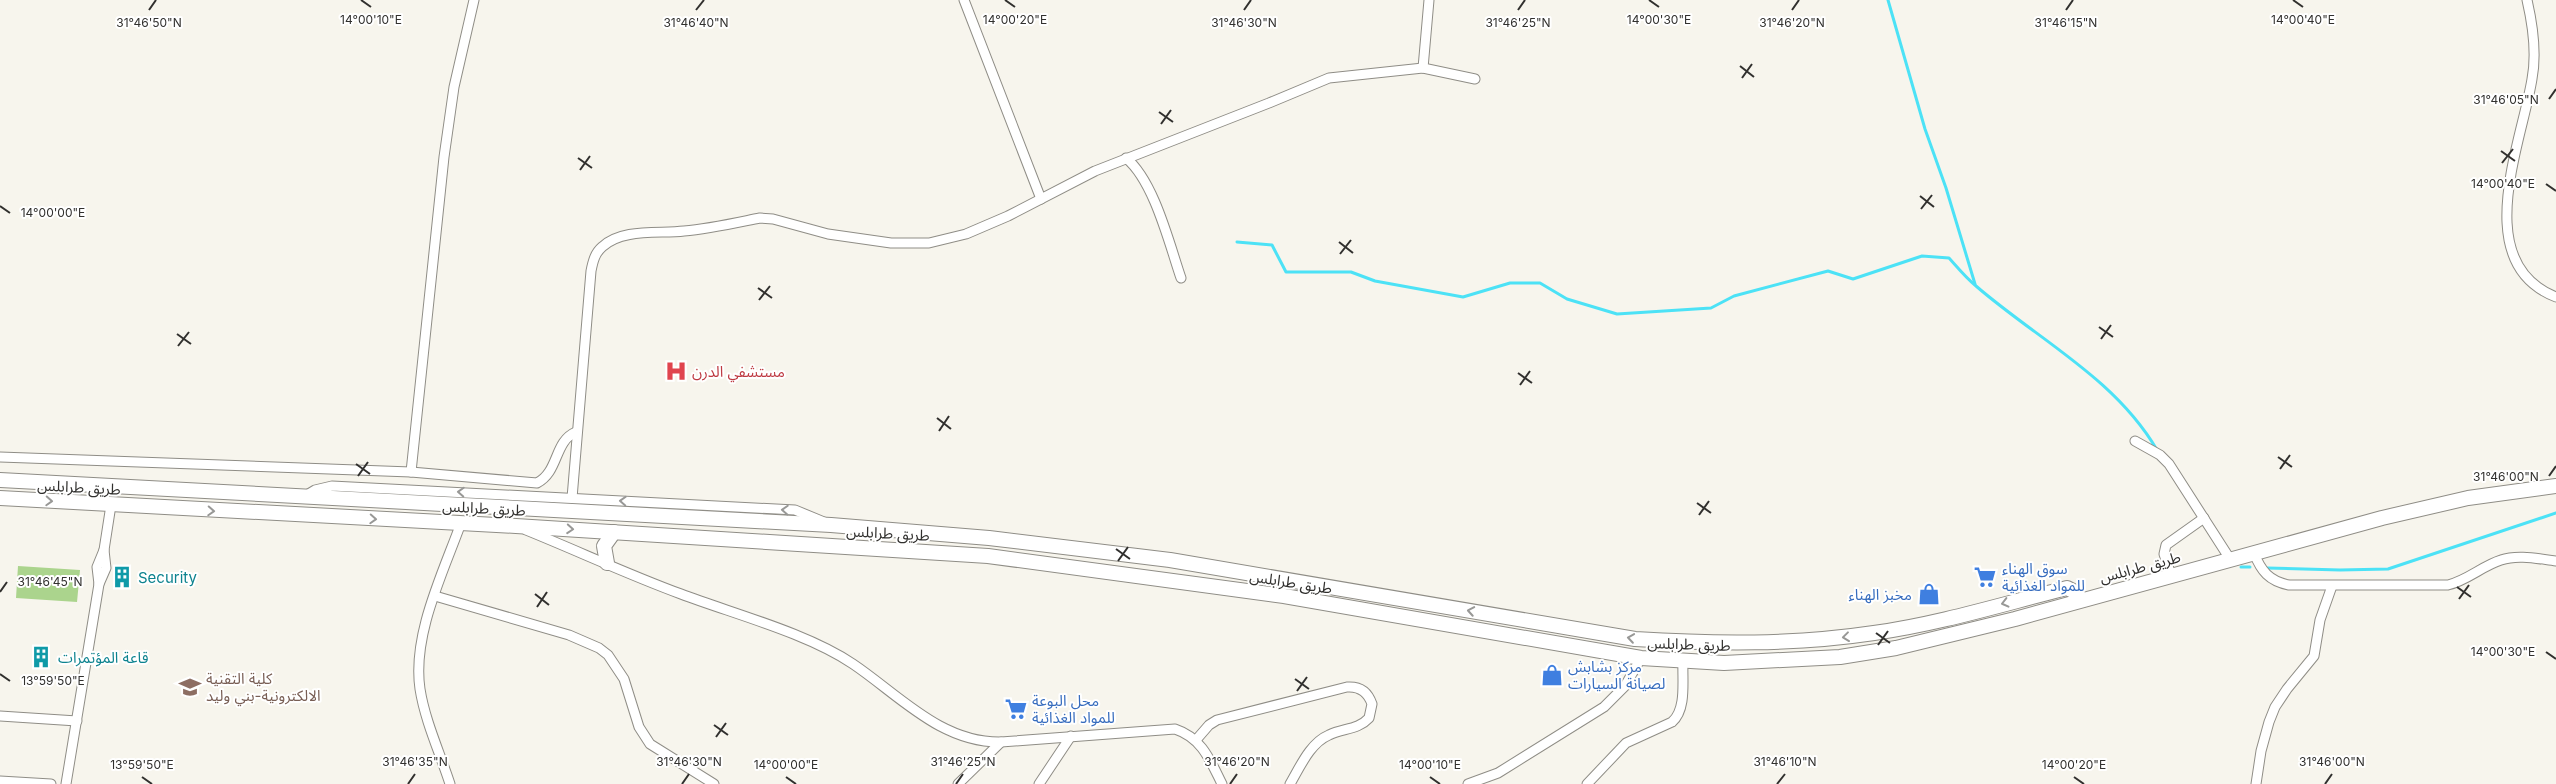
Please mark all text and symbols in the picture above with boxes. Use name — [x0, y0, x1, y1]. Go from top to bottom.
text: 14°00'10"E — [340, 12, 402, 27]
text: 14°00'20"E — [983, 12, 1047, 27]
text: 14°00'30"E — [1627, 12, 1691, 27]
text: 14°00'40"E — [2271, 12, 2335, 27]
text: 31°46'50"N — [116, 15, 182, 30]
text: 31°46'40"N — [663, 15, 729, 30]
text: 31°46'30"N — [1211, 15, 1277, 30]
text: 31°46'25"N — [1485, 15, 1551, 30]
text: 31°46'20"N — [1759, 15, 1825, 30]
text: 31°46'15"N — [2035, 15, 2097, 30]
text: 31°46'05"N — [2473, 92, 2539, 107]
text: 14°00'40"E — [2471, 176, 2535, 191]
text: 14°00'00"E — [21, 205, 85, 220]
hospital icon: مستشفي الدرن — [663, 358, 689, 384]
place label: مستشفي الدرن — [692, 362, 785, 383]
text: 31°46'00"N — [2473, 469, 2539, 484]
street label: طريق طرابلس — [37, 475, 121, 500]
one-way arrow — [456, 487, 464, 498]
one-way arrow — [619, 495, 627, 506]
one-way arrow — [45, 496, 53, 507]
street label: طريق طرابلس — [442, 496, 526, 521]
one-way arrow — [781, 504, 789, 515]
one-way arrow — [207, 505, 215, 516]
one-way arrow — [369, 513, 377, 524]
street label: طريق طرابلس — [846, 521, 930, 546]
one-way arrow — [567, 524, 575, 535]
street label: طريق طرابلس — [2097, 547, 2183, 588]
place label: سوق الهناء للمواد الغذائية — [2002, 559, 2085, 595]
building icon: Security — [109, 564, 135, 590]
supermarket icon: سوق الهناء للمواد الغذائية — [1972, 564, 1998, 590]
street label: طريق طرابلس — [1248, 566, 1334, 599]
place label: Security — [138, 568, 198, 587]
text: 31°46'45"N — [18, 574, 82, 589]
shop icon: مخبز الهناء — [1916, 581, 1942, 607]
place label: مخبز الهناء — [1849, 585, 1912, 604]
one-way arrow — [2000, 597, 2009, 608]
one-way arrow — [1467, 606, 1475, 616]
one-way arrow — [1841, 631, 1849, 642]
street label: طريق طرابلس — [1647, 633, 1731, 656]
one-way arrow — [1627, 634, 1636, 644]
building icon: قاعة المؤتمرات — [28, 644, 54, 670]
text: 14°00'30"E — [2471, 644, 2535, 659]
place label: قاعة المؤتمرات — [58, 648, 149, 667]
place label: مركز بشابش لصيانة السيارات — [1568, 657, 1666, 693]
shop icon: مركز بشابش لصيانة السيارات — [1539, 662, 1565, 688]
place label: كلية التقنية الالكترونية-بني وليد — [206, 669, 321, 707]
text: 13°59'50"E — [21, 673, 85, 688]
school or university icon: كلية التقنية الالكترونية-بني وليد — [177, 674, 203, 700]
place label: محل البوعة للمواد الغذائية — [1032, 691, 1115, 727]
supermarket icon: محل البوعة للمواد الغذائية — [1003, 696, 1029, 722]
text: 31°46'35"N — [382, 754, 448, 769]
text: 31°46'30"N — [656, 754, 722, 769]
text: 31°46'25"N — [930, 754, 996, 769]
text: 31°46'20"N — [1204, 754, 1270, 769]
text: 31°46'10"N — [1753, 754, 1817, 769]
text: 31°46'00"N — [2299, 754, 2365, 769]
text: 13°59'50"E — [110, 757, 174, 772]
text: 14°00'00"E — [754, 757, 818, 772]
text: 14°00'10"E — [1399, 757, 1461, 772]
text: 14°00'20"E — [2042, 757, 2106, 772]

